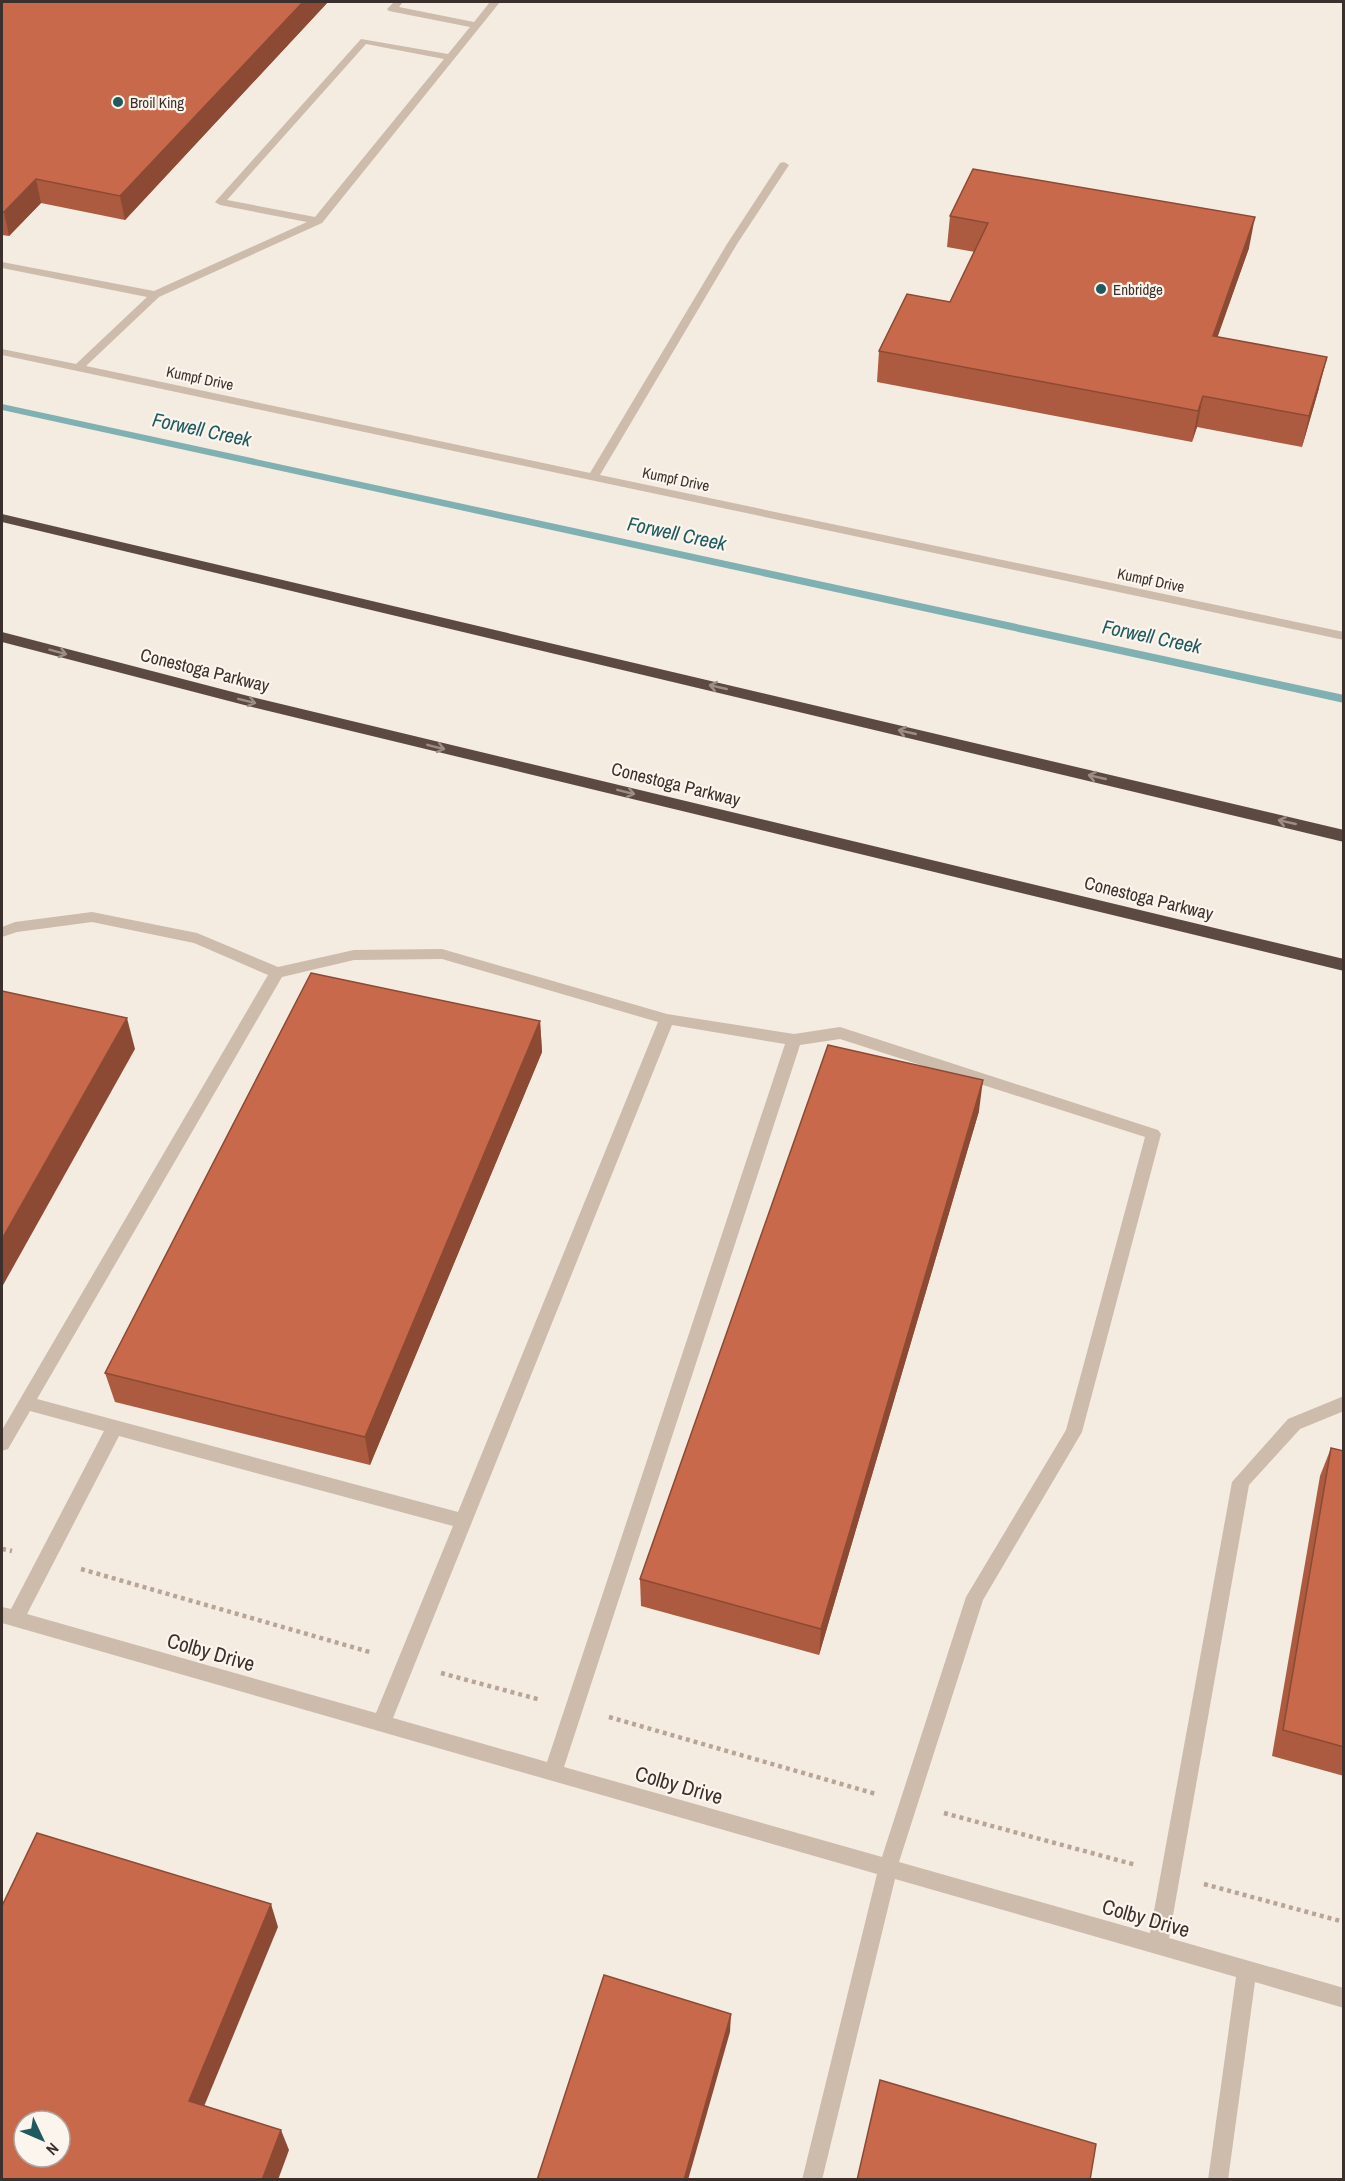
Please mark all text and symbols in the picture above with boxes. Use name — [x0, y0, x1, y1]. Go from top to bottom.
place label: Broil King — [130, 92, 184, 113]
marker: Broil King — [111, 95, 125, 109]
place label: Enbridge — [1113, 279, 1163, 300]
marker: Enbridge — [1094, 282, 1108, 296]
street label: Kumpf Drive — [164, 361, 236, 395]
water label: Forwell Creek — [150, 405, 255, 453]
street label: Kumpf Drive — [640, 462, 712, 496]
water label: Forwell Creek — [625, 509, 730, 557]
street label: Kumpf Drive — [1115, 563, 1187, 597]
water label: Forwell Creek — [1100, 612, 1205, 660]
street label: Conestoga Parkway — [138, 642, 273, 698]
one-way arrow — [48, 646, 67, 658]
one-way arrow — [708, 680, 727, 692]
one-way arrow — [237, 696, 256, 707]
one-way arrow — [898, 725, 917, 737]
one-way arrow — [427, 741, 446, 753]
street label: Conestoga Parkway — [609, 756, 744, 812]
one-way arrow — [1088, 771, 1107, 782]
one-way arrow — [616, 787, 635, 799]
one-way arrow — [1277, 816, 1296, 828]
street label: Conestoga Parkway — [1082, 870, 1217, 926]
street label: Colby Drive — [164, 1626, 258, 1678]
street label: Colby Drive — [632, 1759, 726, 1811]
street label: Colby Drive — [1099, 1892, 1193, 1944]
north arrow — [12, 2109, 72, 2169]
text: N — [42, 2138, 64, 2160]

